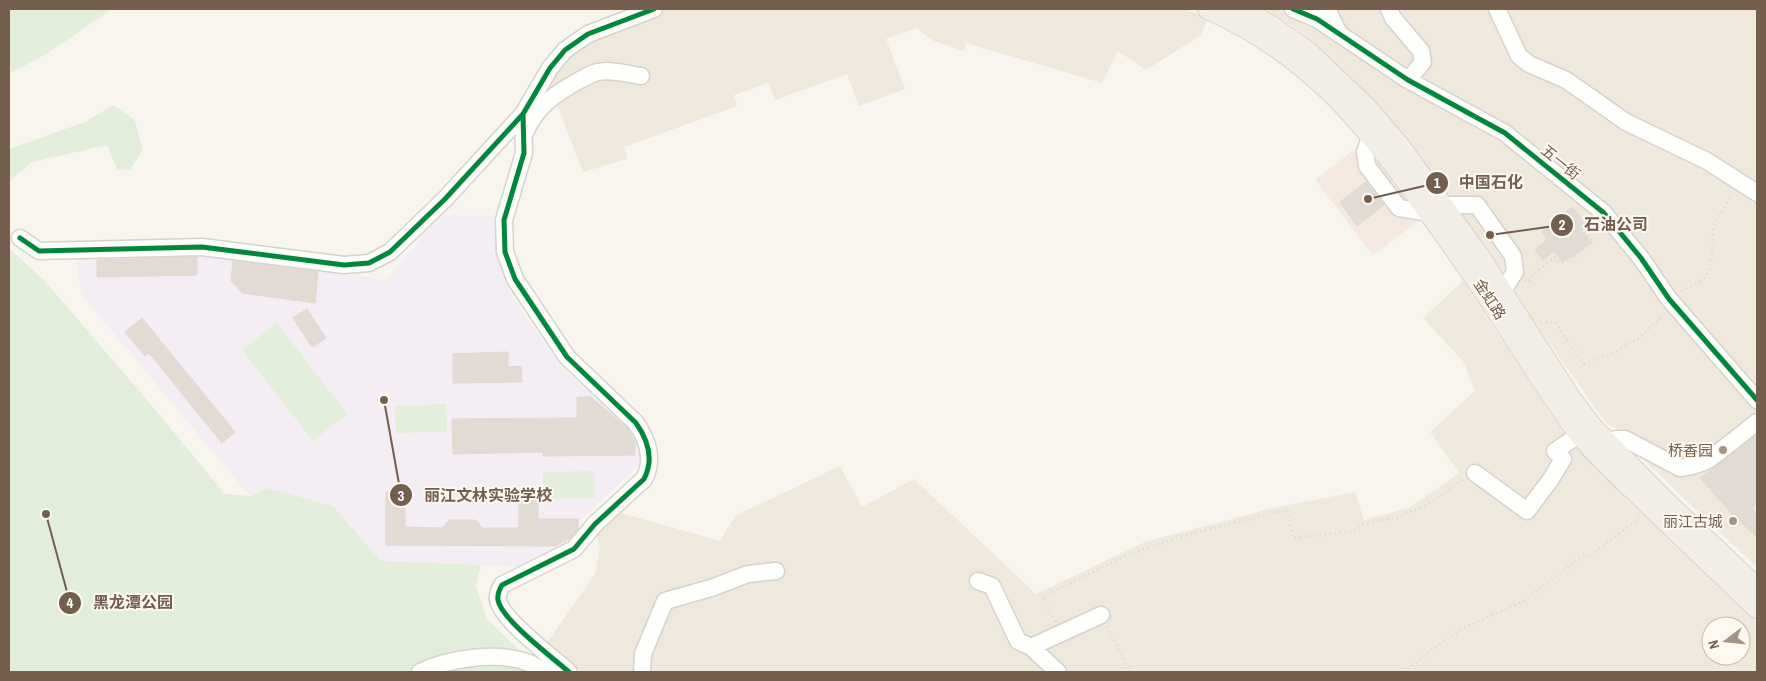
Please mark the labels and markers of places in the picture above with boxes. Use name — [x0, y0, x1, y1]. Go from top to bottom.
callout: 中国石化 — [1424, 167, 1533, 198]
callout: 石油公司 — [1549, 209, 1658, 240]
place label: 桥香园 — [1668, 440, 1713, 461]
marker: 桥香园 — [1717, 444, 1729, 456]
callout: 丽江文林实验学校 — [389, 480, 562, 511]
place label: 丽江古城 — [1663, 511, 1723, 532]
marker: 丽江古城 — [1727, 515, 1739, 527]
callout: 黑龙潭公园 — [58, 587, 183, 618]

